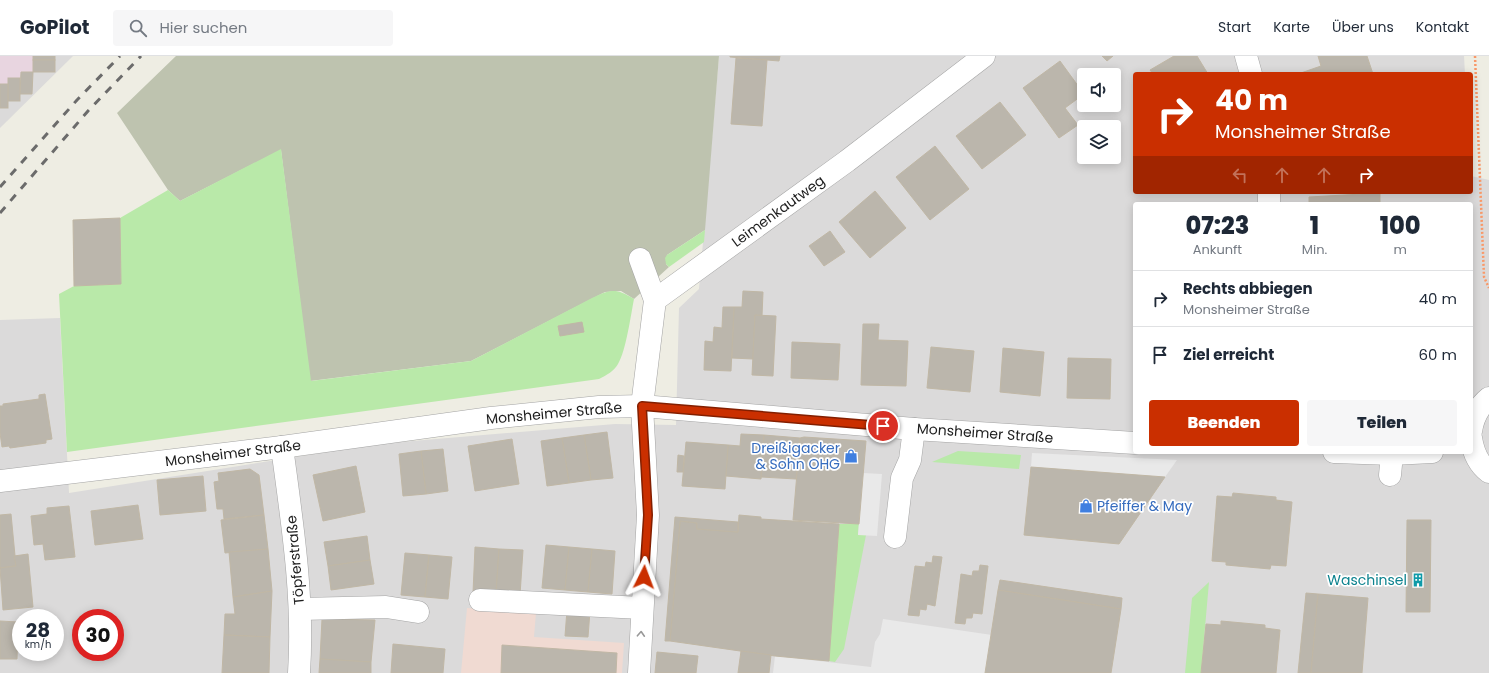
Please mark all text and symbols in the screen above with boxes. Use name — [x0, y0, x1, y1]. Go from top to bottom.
search box — [113, 10, 393, 46]
text: GoPilot — [20, 14, 89, 41]
icon: search — [127, 17, 149, 39]
text: Hier suchen — [159, 17, 247, 38]
text: Start — [1218, 17, 1251, 37]
text: Karte — [1273, 17, 1310, 37]
text: Über uns — [1332, 17, 1394, 37]
text: Kontakt — [1416, 17, 1469, 37]
map controls — [1077, 68, 1121, 164]
button: sound — [1077, 68, 1121, 112]
text: 40 m — [1215, 81, 1288, 120]
icon: right — [1149, 88, 1201, 140]
text: Monsheimer Straße — [1215, 119, 1391, 144]
button: layers — [1077, 120, 1121, 164]
icon: left — [1229, 164, 1251, 186]
icon: ahead — [1271, 164, 1293, 186]
icon: ahead — [1313, 164, 1335, 186]
icon: right — [1355, 164, 1377, 186]
street label: Leimenkautweg — [727, 170, 829, 252]
text: 07:23 — [1185, 209, 1249, 242]
text: 1 — [1310, 209, 1319, 242]
text: 100 — [1380, 209, 1421, 242]
text: Ankunft — [1193, 240, 1242, 259]
text: Min. — [1302, 240, 1327, 259]
text: m — [1393, 240, 1407, 259]
text: Rechts abbiegen — [1183, 278, 1313, 299]
icon: right — [1149, 288, 1171, 310]
text: 40 m — [1419, 288, 1457, 309]
text: Monsheimer Straße — [1183, 300, 1310, 319]
icon: arrive — [1149, 344, 1171, 366]
text: Ziel erreicht — [1183, 344, 1274, 365]
text: 60 m — [1419, 344, 1457, 365]
street label: Monsheimer Straße — [485, 397, 623, 429]
button: Beenden — [1149, 400, 1299, 446]
button: Teilen — [1307, 400, 1457, 446]
pin — [866, 409, 900, 443]
icon: arrive — [872, 415, 894, 437]
street label: Monsheimer Straße — [916, 418, 1054, 448]
street label: Monsheimer Straße — [164, 435, 302, 471]
place label: Dreißigacker & Sohn OHG — [751, 438, 840, 474]
shop icon: Dreißigacker & Sohn OHG — [843, 448, 859, 464]
place label: Pfeiffer & May — [1097, 496, 1192, 516]
shop icon: Pfeiffer & May — [1078, 498, 1094, 514]
street label: Töpferstraße — [281, 514, 309, 606]
position arrow — [623, 556, 665, 598]
place label: Waschinsel — [1327, 570, 1407, 590]
building icon: Waschinsel — [1410, 572, 1426, 588]
speed limit sign: 30 — [72, 609, 124, 661]
text: 28 — [26, 616, 50, 644]
one-way arrow — [636, 631, 645, 637]
text: km/h — [25, 637, 51, 652]

